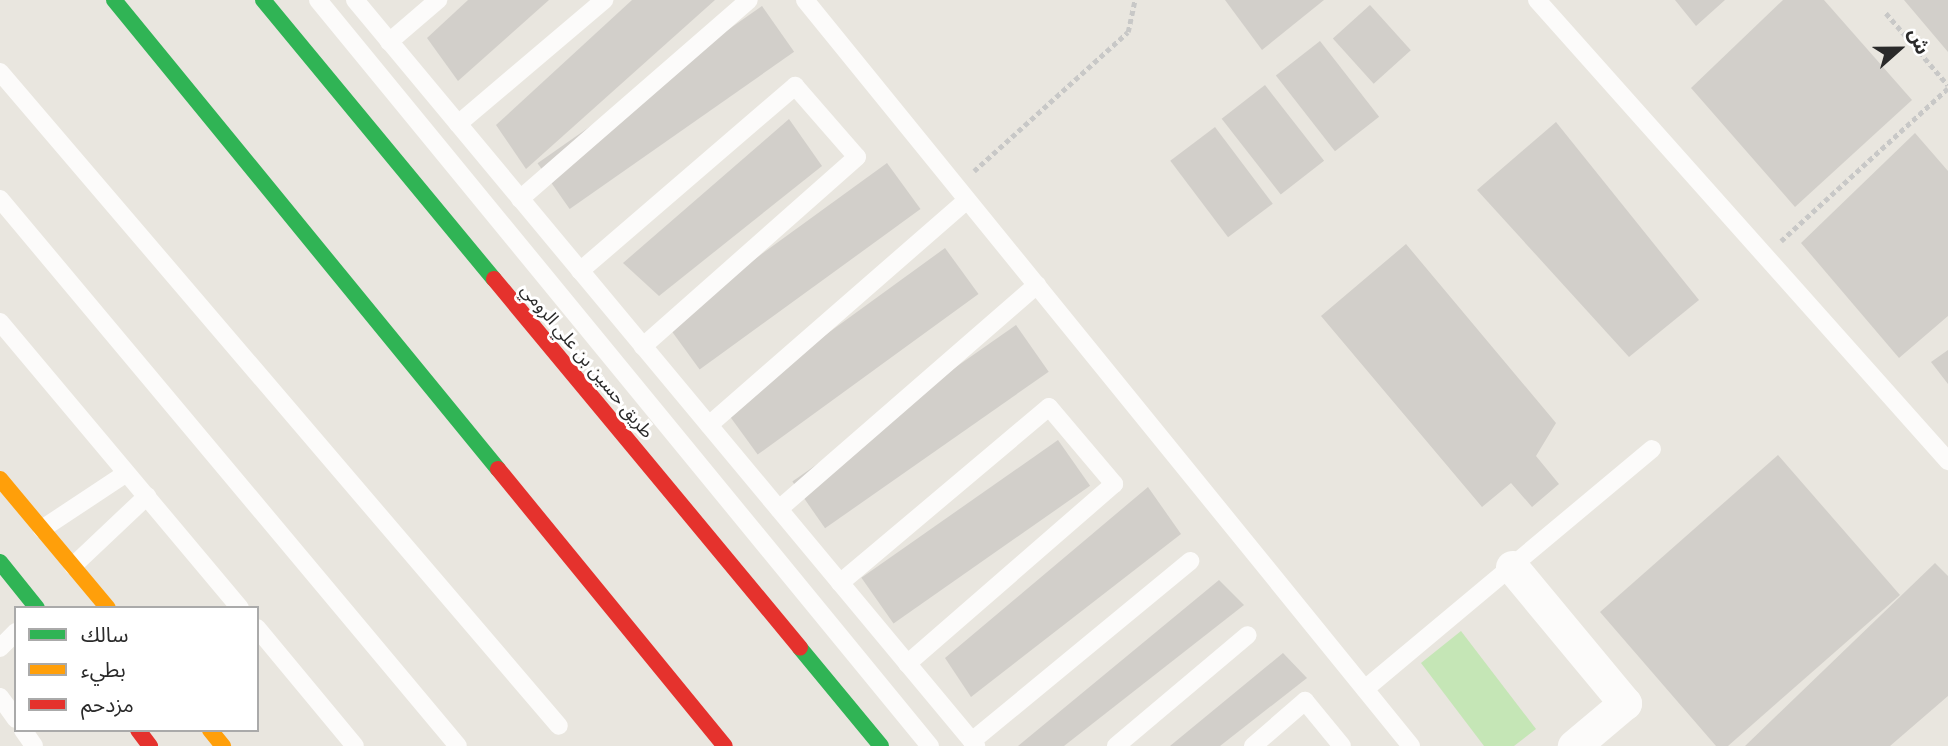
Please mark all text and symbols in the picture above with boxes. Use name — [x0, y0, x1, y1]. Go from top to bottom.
north arrow — [1864, 14, 1934, 84]
text: ش — [1904, 25, 1934, 58]
street label: طريق حسين بن علي الرومي — [516, 279, 658, 443]
legend — [14, 606, 259, 732]
text: سالك — [81, 623, 128, 647]
text: بطيء — [81, 658, 126, 682]
text: مزدحم — [81, 693, 134, 717]

